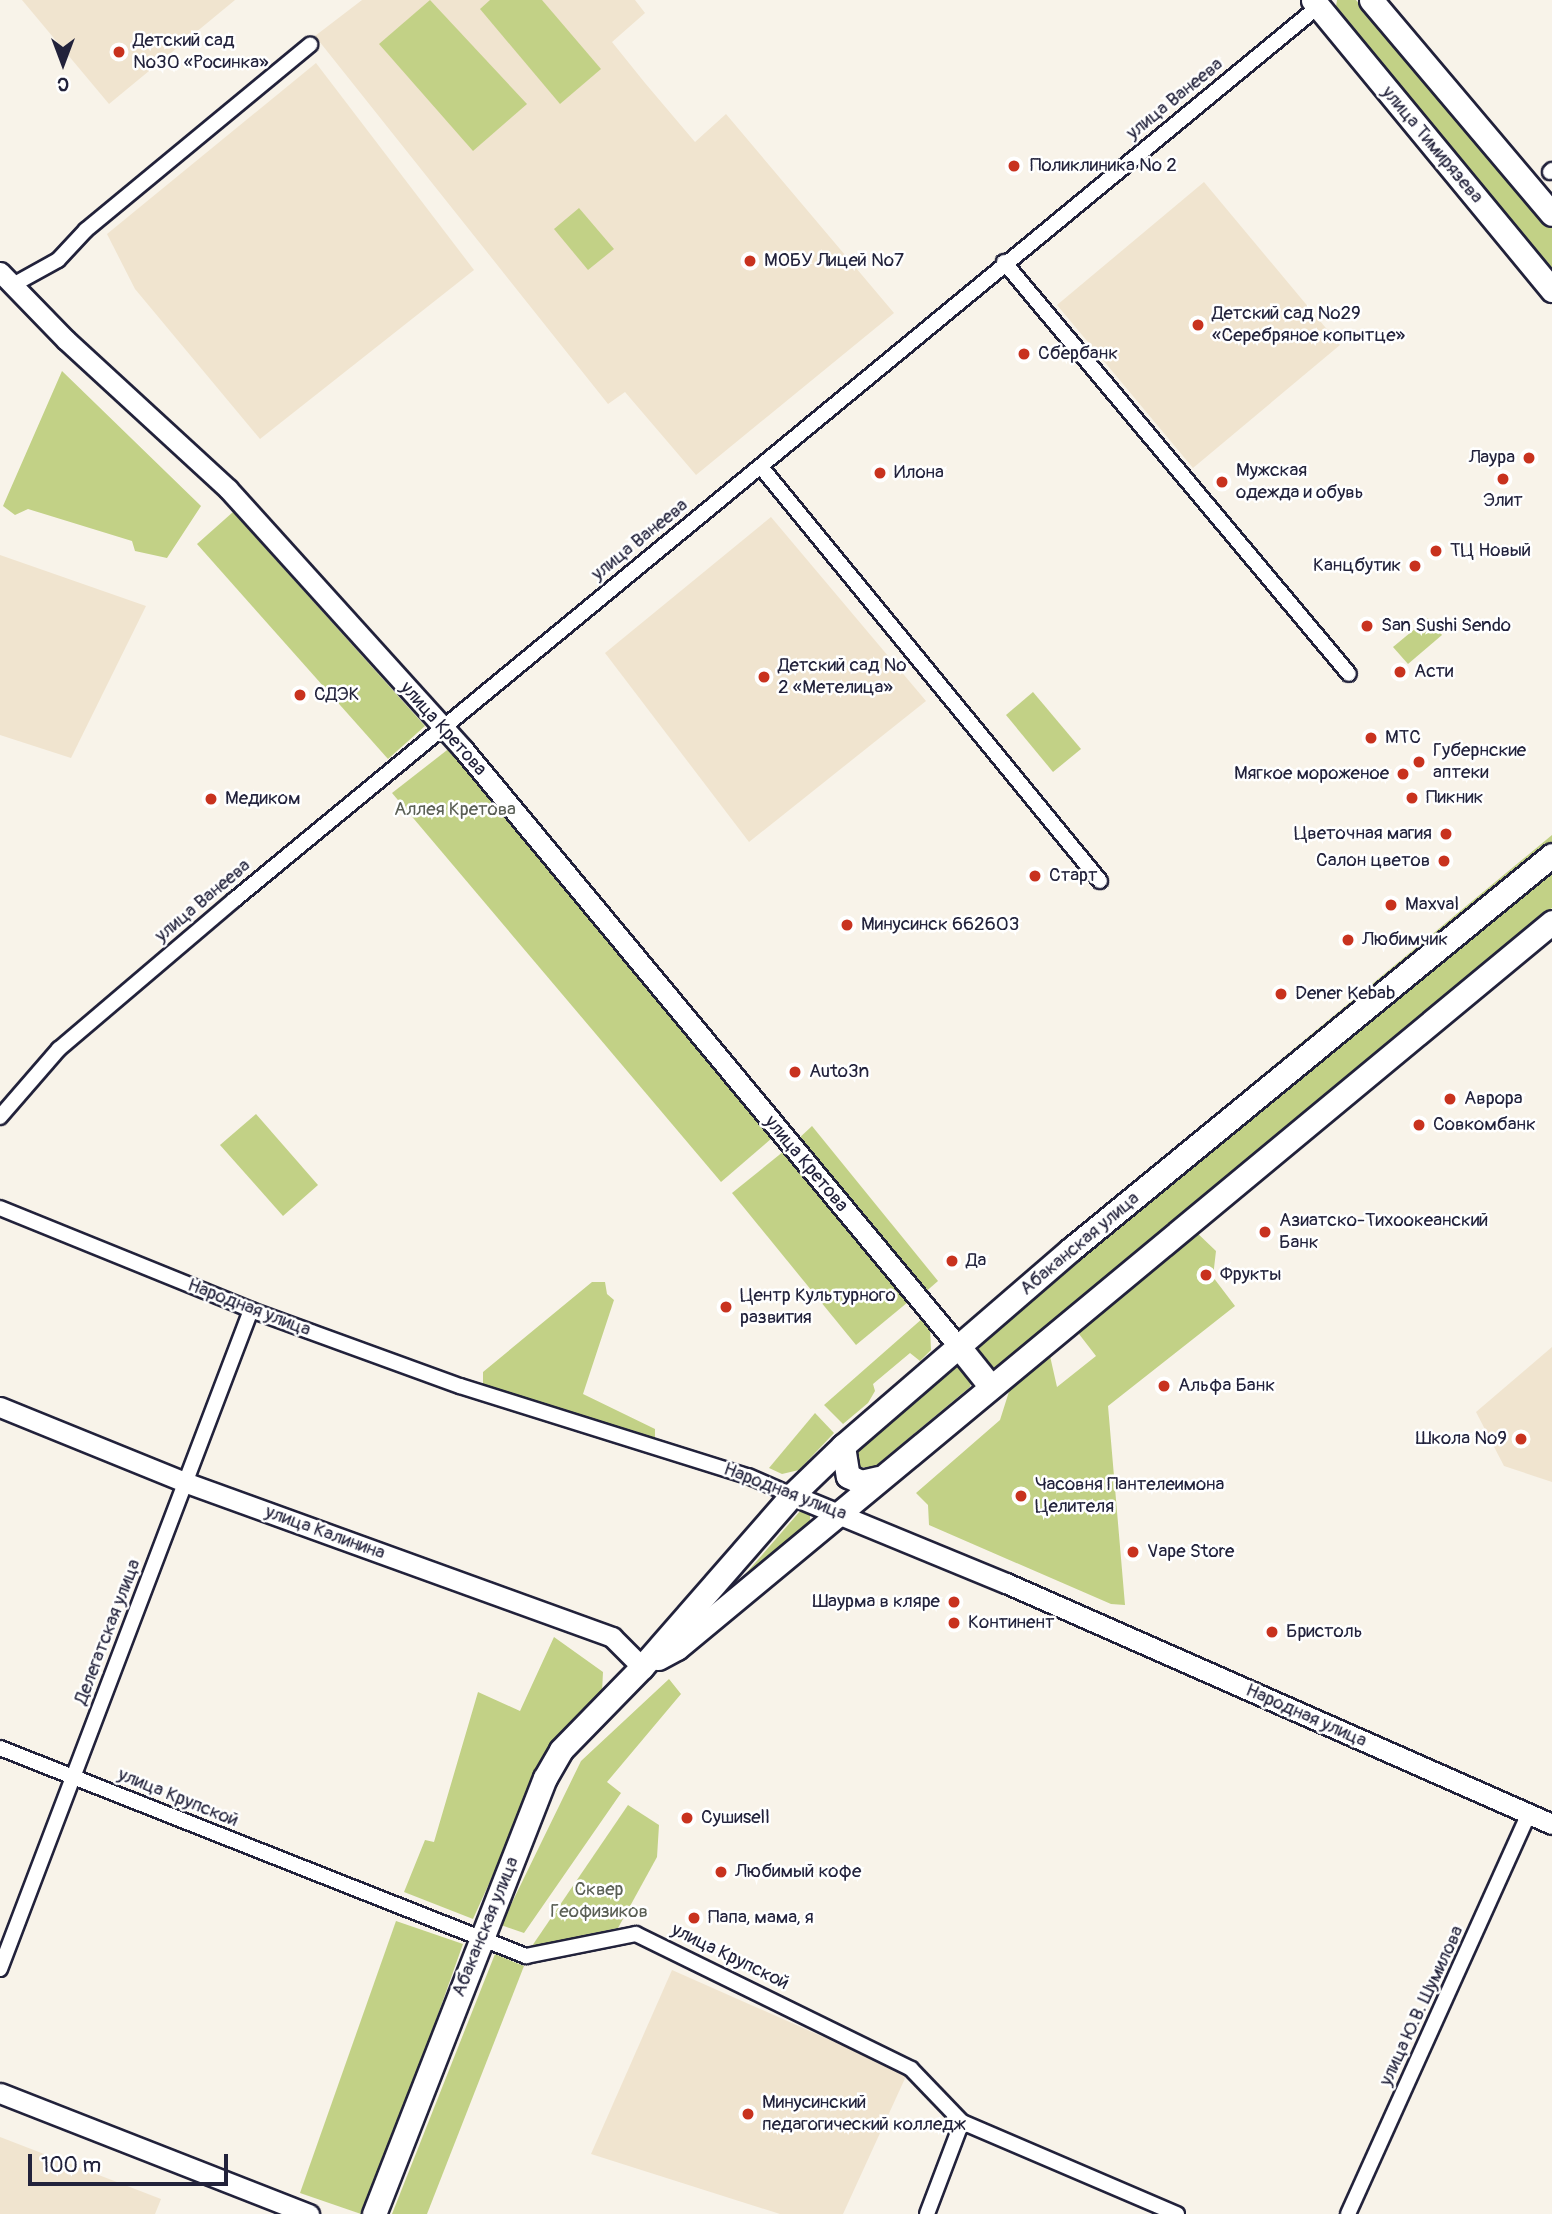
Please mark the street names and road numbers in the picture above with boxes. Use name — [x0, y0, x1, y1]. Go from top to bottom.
street label: улица Ванеева — [1122, 53, 1228, 145]
street label: улица Тимирязева — [1376, 82, 1488, 208]
street label: улица Ванеева — [587, 494, 693, 586]
street label: улица Кретова — [395, 677, 491, 781]
street label: улица Ванеева — [151, 855, 255, 947]
street label: улица Кретова — [759, 1111, 853, 1217]
street label: Абаканская улица — [1016, 1187, 1144, 1301]
street label: Народная улица — [184, 1274, 314, 1342]
street label: Народная улица — [720, 1458, 850, 1526]
street label: улица Калинина — [262, 1501, 388, 1565]
street label: Делегатская улица — [70, 1556, 146, 1708]
street label: Народная улица — [1242, 1679, 1370, 1753]
street label: улица Крупской — [114, 1763, 242, 1833]
street label: Абаканская улица — [448, 1854, 524, 2000]
street label: улица Крупской — [668, 1919, 792, 1995]
street label: улица Ю.В. Шумилова — [1375, 1922, 1469, 2090]

